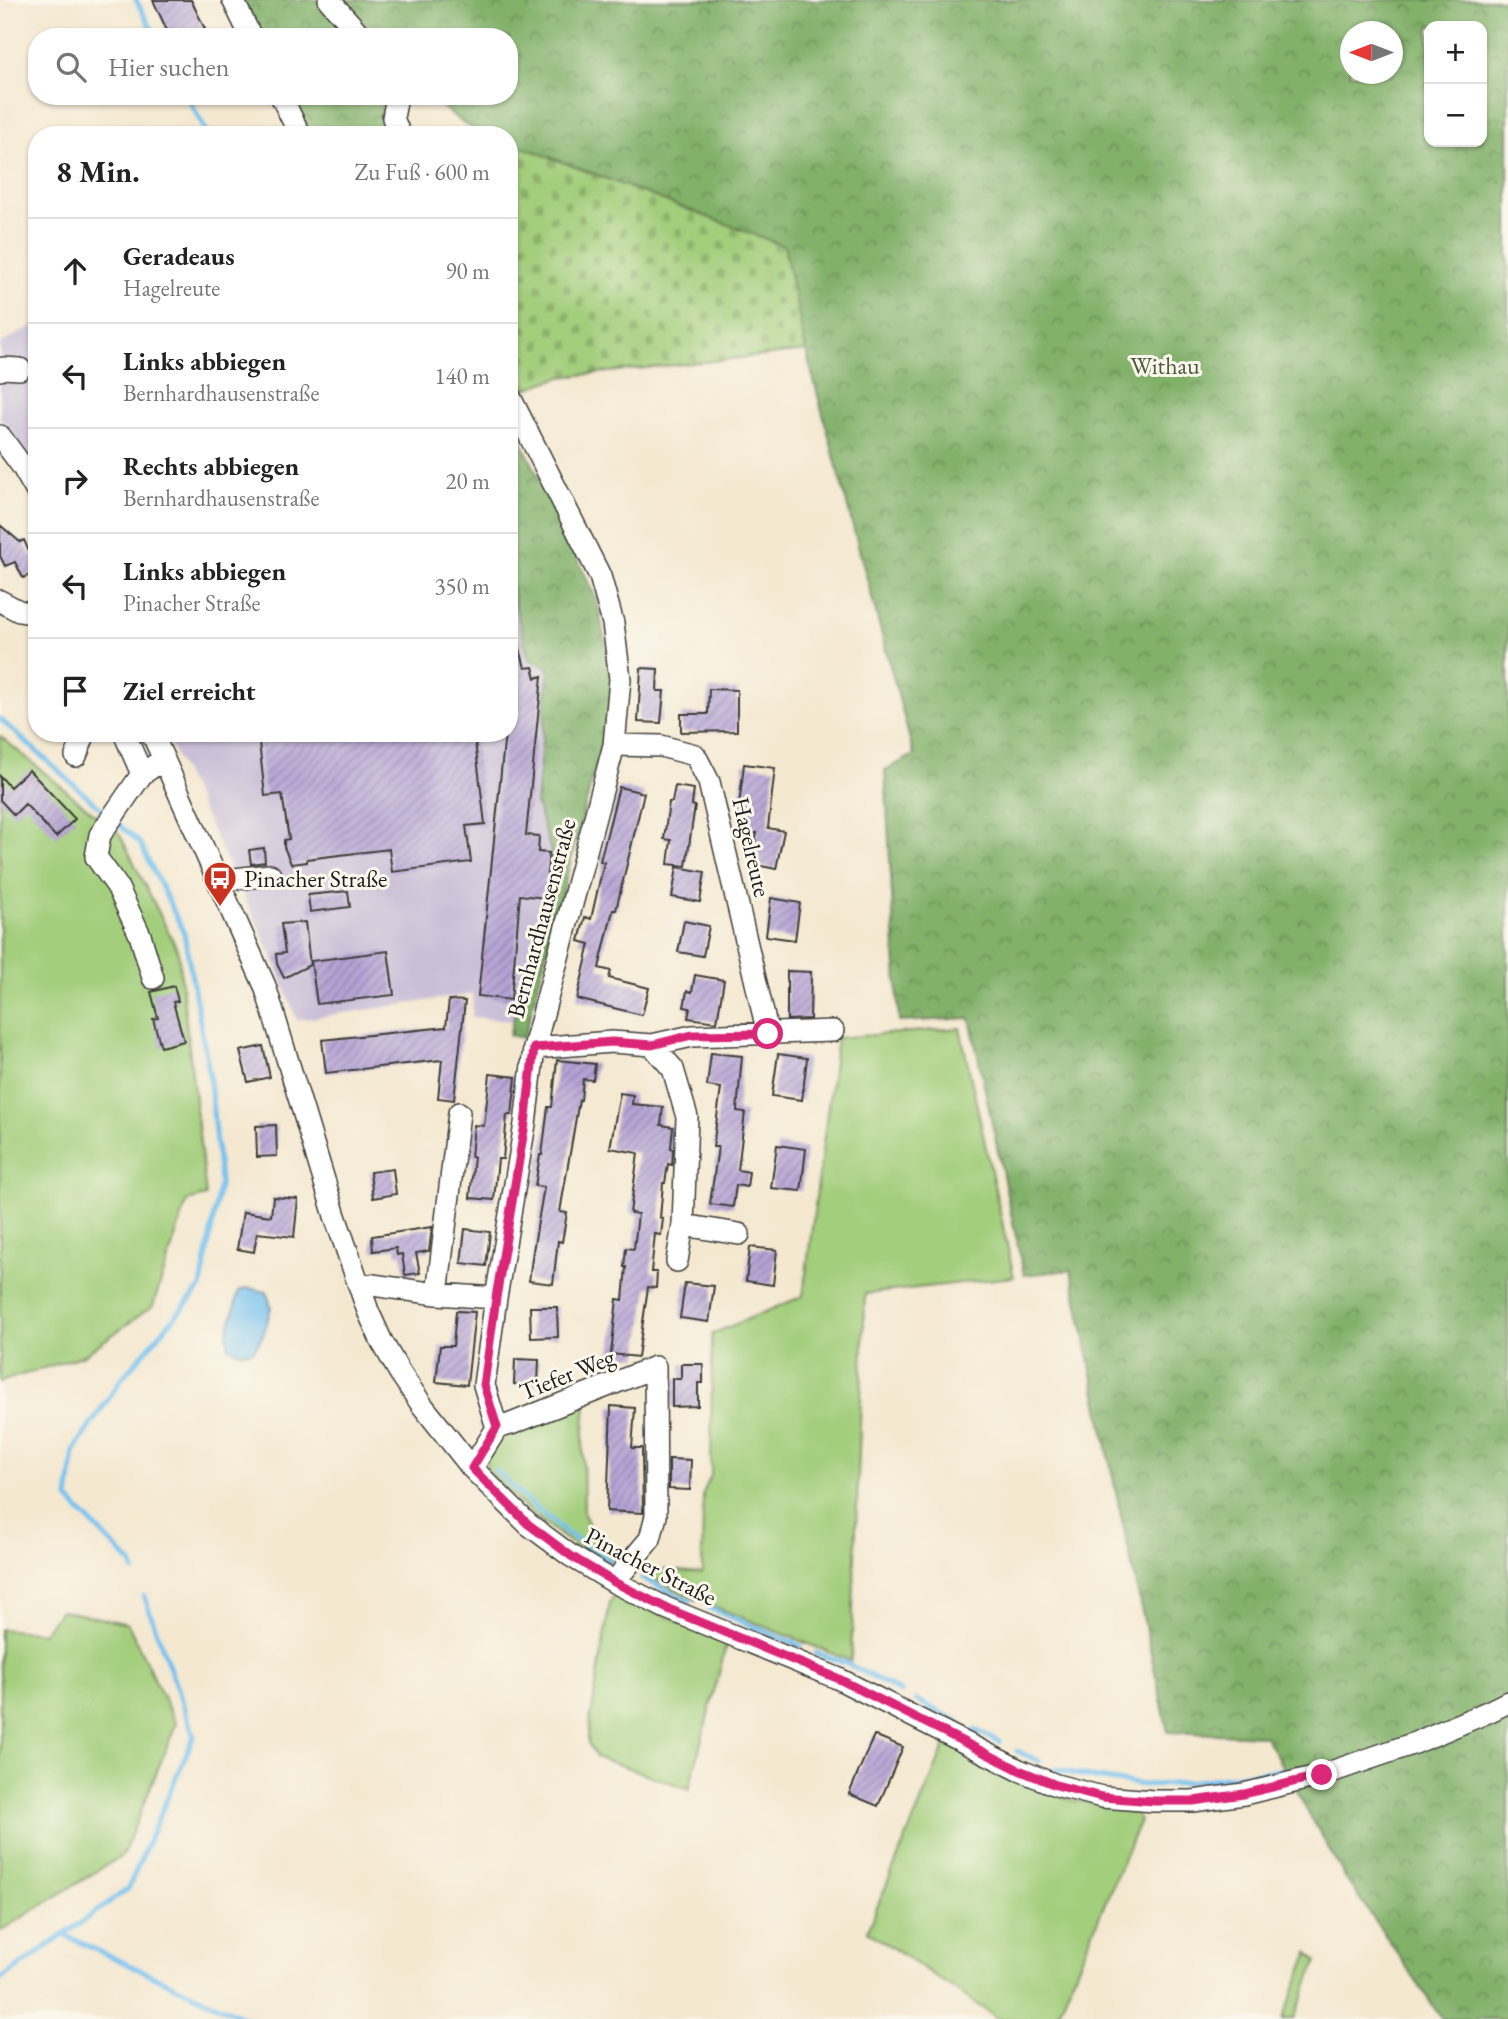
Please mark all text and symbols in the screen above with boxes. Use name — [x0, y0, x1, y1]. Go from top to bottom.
north arrow — [1340, 21, 1403, 84]
map controls — [1424, 21, 1487, 147]
button: + — [1424, 21, 1487, 84]
search box — [28, 28, 518, 105]
icon: search — [52, 48, 90, 86]
text: Hier suchen — [108, 50, 229, 84]
button: − — [1424, 84, 1487, 147]
text: 8 Min. — [56, 152, 140, 191]
text: Zu Fuß · 600 m — [355, 157, 490, 187]
text: Geradeaus — [123, 239, 235, 273]
icon: ahead — [56, 252, 94, 290]
text: 90 m — [445, 256, 490, 286]
text: Hagelreute — [123, 273, 220, 303]
text: Links abbiegen — [123, 344, 286, 378]
park label: Withau — [1130, 350, 1200, 381]
icon: left — [56, 357, 94, 395]
text: 140 m — [434, 361, 490, 391]
text: Bernhardhausenstraße — [123, 378, 319, 408]
text: Rechts abbiegen — [123, 449, 299, 483]
icon: right — [56, 462, 94, 500]
text: 20 m — [445, 466, 490, 496]
text: Bernhardhausenstraße — [123, 483, 319, 513]
text: Links abbiegen — [123, 554, 286, 588]
icon: left — [56, 567, 94, 605]
text: 350 m — [434, 571, 490, 601]
text: Pinacher Straße — [123, 588, 260, 618]
icon: arrive — [56, 672, 94, 710]
text: Ziel erreicht — [123, 674, 255, 708]
street label: Hagelreute — [725, 794, 779, 900]
street label: Bernhardhausenstraße — [500, 815, 582, 1021]
bus stop icon: Pinacher Straße — [201, 859, 239, 908]
place label: Pinacher Straße — [244, 863, 387, 894]
route start — [752, 1018, 783, 1049]
street label: Tiefer Weg — [515, 1341, 620, 1407]
street label: Pinacher Straße — [580, 1520, 722, 1612]
route end — [1306, 1759, 1337, 1790]

